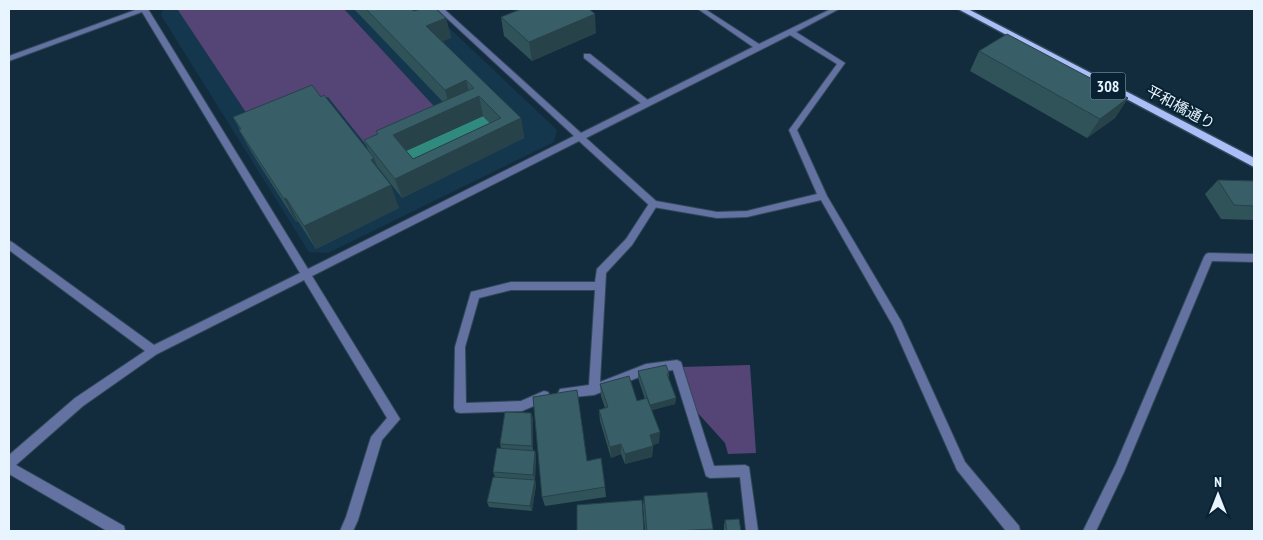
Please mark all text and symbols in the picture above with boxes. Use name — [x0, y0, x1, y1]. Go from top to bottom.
road number: 308 — [1090, 72, 1126, 100]
street label: 平和橋通り — [1143, 81, 1219, 133]
north arrow — [1193, 470, 1243, 520]
text: N — [1214, 473, 1222, 491]

